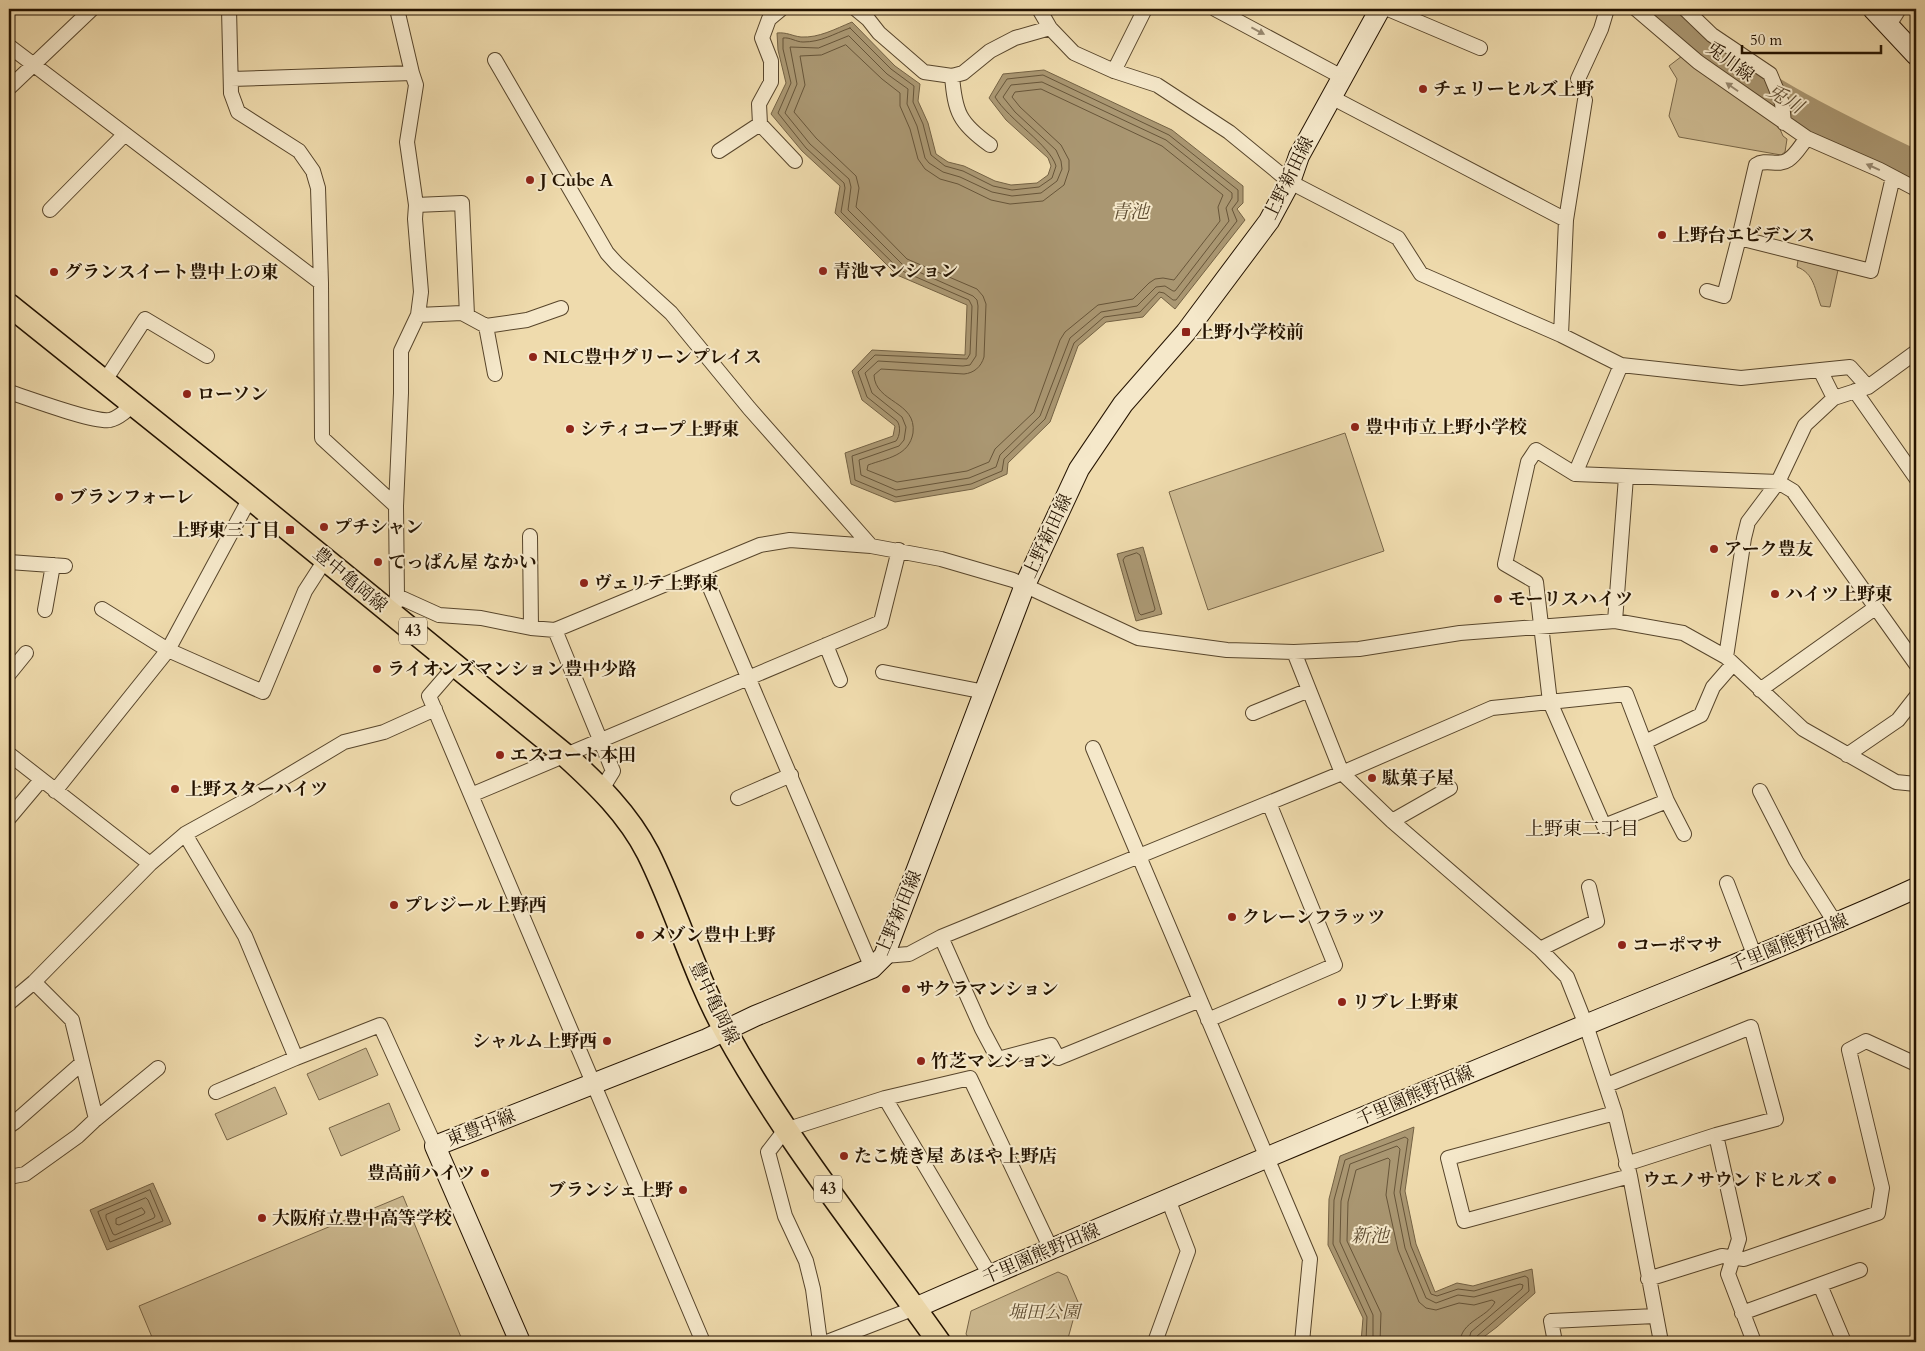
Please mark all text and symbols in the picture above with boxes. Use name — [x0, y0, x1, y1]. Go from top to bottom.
scale bar — [1742, 22, 1881, 54]
one-way arrow — [1251, 27, 1265, 36]
text: 50 m — [1750, 30, 1782, 50]
street label: 兎川線 — [1701, 36, 1759, 88]
place label: チェリーヒルズ上野 — [1433, 77, 1595, 102]
water label: 兎川 — [1762, 78, 1810, 121]
one-way arrow — [1726, 82, 1739, 92]
marker: チェリーヒルズ上野 — [1417, 83, 1429, 95]
street label: 上野新田線 — [1258, 132, 1320, 224]
one-way arrow — [1866, 162, 1880, 170]
place label: J Cube A — [537, 168, 614, 193]
marker: J Cube A — [524, 174, 536, 186]
water label: 青池 — [1111, 199, 1151, 225]
place label: 上野台エビデンス — [1672, 223, 1815, 248]
marker: 上野台エビデンス — [1656, 229, 1668, 241]
place label: 青池マンション — [833, 259, 958, 284]
place label: グランスイート豊中上の東 — [64, 260, 279, 285]
marker: 青池マンション — [817, 265, 829, 277]
marker: グランスイート豊中上の東 — [48, 266, 60, 278]
place label: 上野小学校前 — [1196, 320, 1304, 345]
marker: 上野小学校前 — [1180, 326, 1192, 338]
place label: NLC豊中グリーンプレイス — [543, 345, 762, 370]
marker: NLC豊中グリーンプレイス — [527, 351, 539, 363]
place label: ローソン — [197, 382, 268, 407]
marker: ローソン — [181, 388, 193, 400]
place label: 豊中市立上野小学校 — [1365, 415, 1527, 440]
place label: シティコープ上野東 — [580, 417, 740, 442]
marker: 豊中市立上野小学校 — [1349, 421, 1361, 433]
marker: シティコープ上野東 — [564, 423, 576, 435]
place label: ブランフォーレ — [69, 485, 194, 510]
street label: 上野新田線 — [1018, 490, 1078, 582]
marker: ブランフォーレ — [53, 491, 65, 503]
place label: プチシャン — [334, 515, 423, 540]
place label: 上野東三丁目 — [172, 518, 280, 543]
marker: プチシャン — [318, 521, 330, 533]
marker: 上野東三丁目 — [284, 524, 296, 536]
place label: アーク豊友 — [1724, 537, 1813, 562]
street label: 豊中亀岡線 — [307, 541, 393, 619]
marker: アーク豊友 — [1708, 543, 1720, 555]
place label: てっぱん屋 なかい — [388, 550, 537, 575]
marker: てっぱん屋 なかい — [372, 556, 384, 568]
place label: ヴェリテ上野東 — [594, 571, 719, 596]
marker: ヴェリテ上野東 — [578, 577, 590, 589]
place label: ハイツ上野東 — [1785, 582, 1893, 607]
place label: モーリスハイツ — [1508, 587, 1633, 612]
marker: ハイツ上野東 — [1769, 588, 1781, 600]
marker: モーリスハイツ — [1492, 593, 1504, 605]
road number: 43 — [399, 618, 427, 644]
place label: ライオンズマンション豊中少路 — [387, 657, 636, 682]
marker: ライオンズマンション豊中少路 — [371, 663, 383, 675]
place label: エスコート本田 — [510, 743, 636, 768]
marker: エスコート本田 — [494, 749, 506, 761]
place label: 駄菓子屋 — [1382, 766, 1454, 791]
marker: 駄菓子屋 — [1366, 772, 1378, 784]
place label: 上野スターハイツ — [185, 777, 328, 802]
marker: 上野スターハイツ — [169, 783, 181, 795]
district label: 上野東二丁目 — [1525, 816, 1639, 842]
street label: 上野新田線 — [870, 867, 928, 959]
place label: プレジール上野西 — [404, 893, 546, 918]
marker: プレジール上野西 — [388, 899, 400, 911]
place label: クレーンフラッツ — [1242, 905, 1385, 930]
street label: 千里園熊野田線 — [1726, 908, 1852, 978]
marker: クレーンフラッツ — [1226, 911, 1238, 923]
place label: メゾン豊中上野 — [650, 923, 776, 948]
marker: メゾン豊中上野 — [634, 929, 646, 941]
place label: コーポマサ — [1632, 933, 1722, 958]
marker: コーポマサ — [1616, 939, 1628, 951]
street label: 豊中亀岡線 — [683, 957, 745, 1049]
place label: サクラマンション — [916, 977, 1058, 1002]
marker: サクラマンション — [900, 983, 912, 995]
place label: リブレ上野東 — [1352, 990, 1459, 1015]
marker: リブレ上野東 — [1336, 996, 1348, 1008]
place label: シャルム上野西 — [472, 1029, 597, 1054]
marker: シャルム上野西 — [601, 1035, 613, 1047]
place label: 竹芝マンション — [931, 1049, 1056, 1074]
marker: 竹芝マンション — [915, 1055, 927, 1067]
street label: 千里園熊野田線 — [1352, 1060, 1478, 1132]
street label: 東豊中線 — [443, 1103, 519, 1153]
place label: たこ焼き屋 あほや上野店 — [854, 1144, 1057, 1169]
marker: たこ焼き屋 あほや上野店 — [838, 1150, 850, 1162]
place label: 豊高前ハイツ — [367, 1161, 475, 1186]
marker: 豊高前ハイツ — [479, 1167, 491, 1179]
place label: ウエノサウンドヒルズ — [1643, 1168, 1822, 1193]
marker: ウエノサウンドヒルズ — [1826, 1174, 1838, 1186]
road number: 43 — [814, 1176, 842, 1202]
place label: ブランシェ上野 — [548, 1178, 674, 1203]
marker: ブランシェ上野 — [677, 1184, 689, 1196]
place label: 大阪府立豊中高等学校 — [272, 1206, 452, 1231]
marker: 大阪府立豊中高等学校 — [256, 1212, 268, 1224]
street label: 千里園熊野田線 — [978, 1218, 1104, 1290]
water label: 新池 — [1351, 1223, 1391, 1249]
park label: 堀田公園 — [1008, 1300, 1083, 1325]

